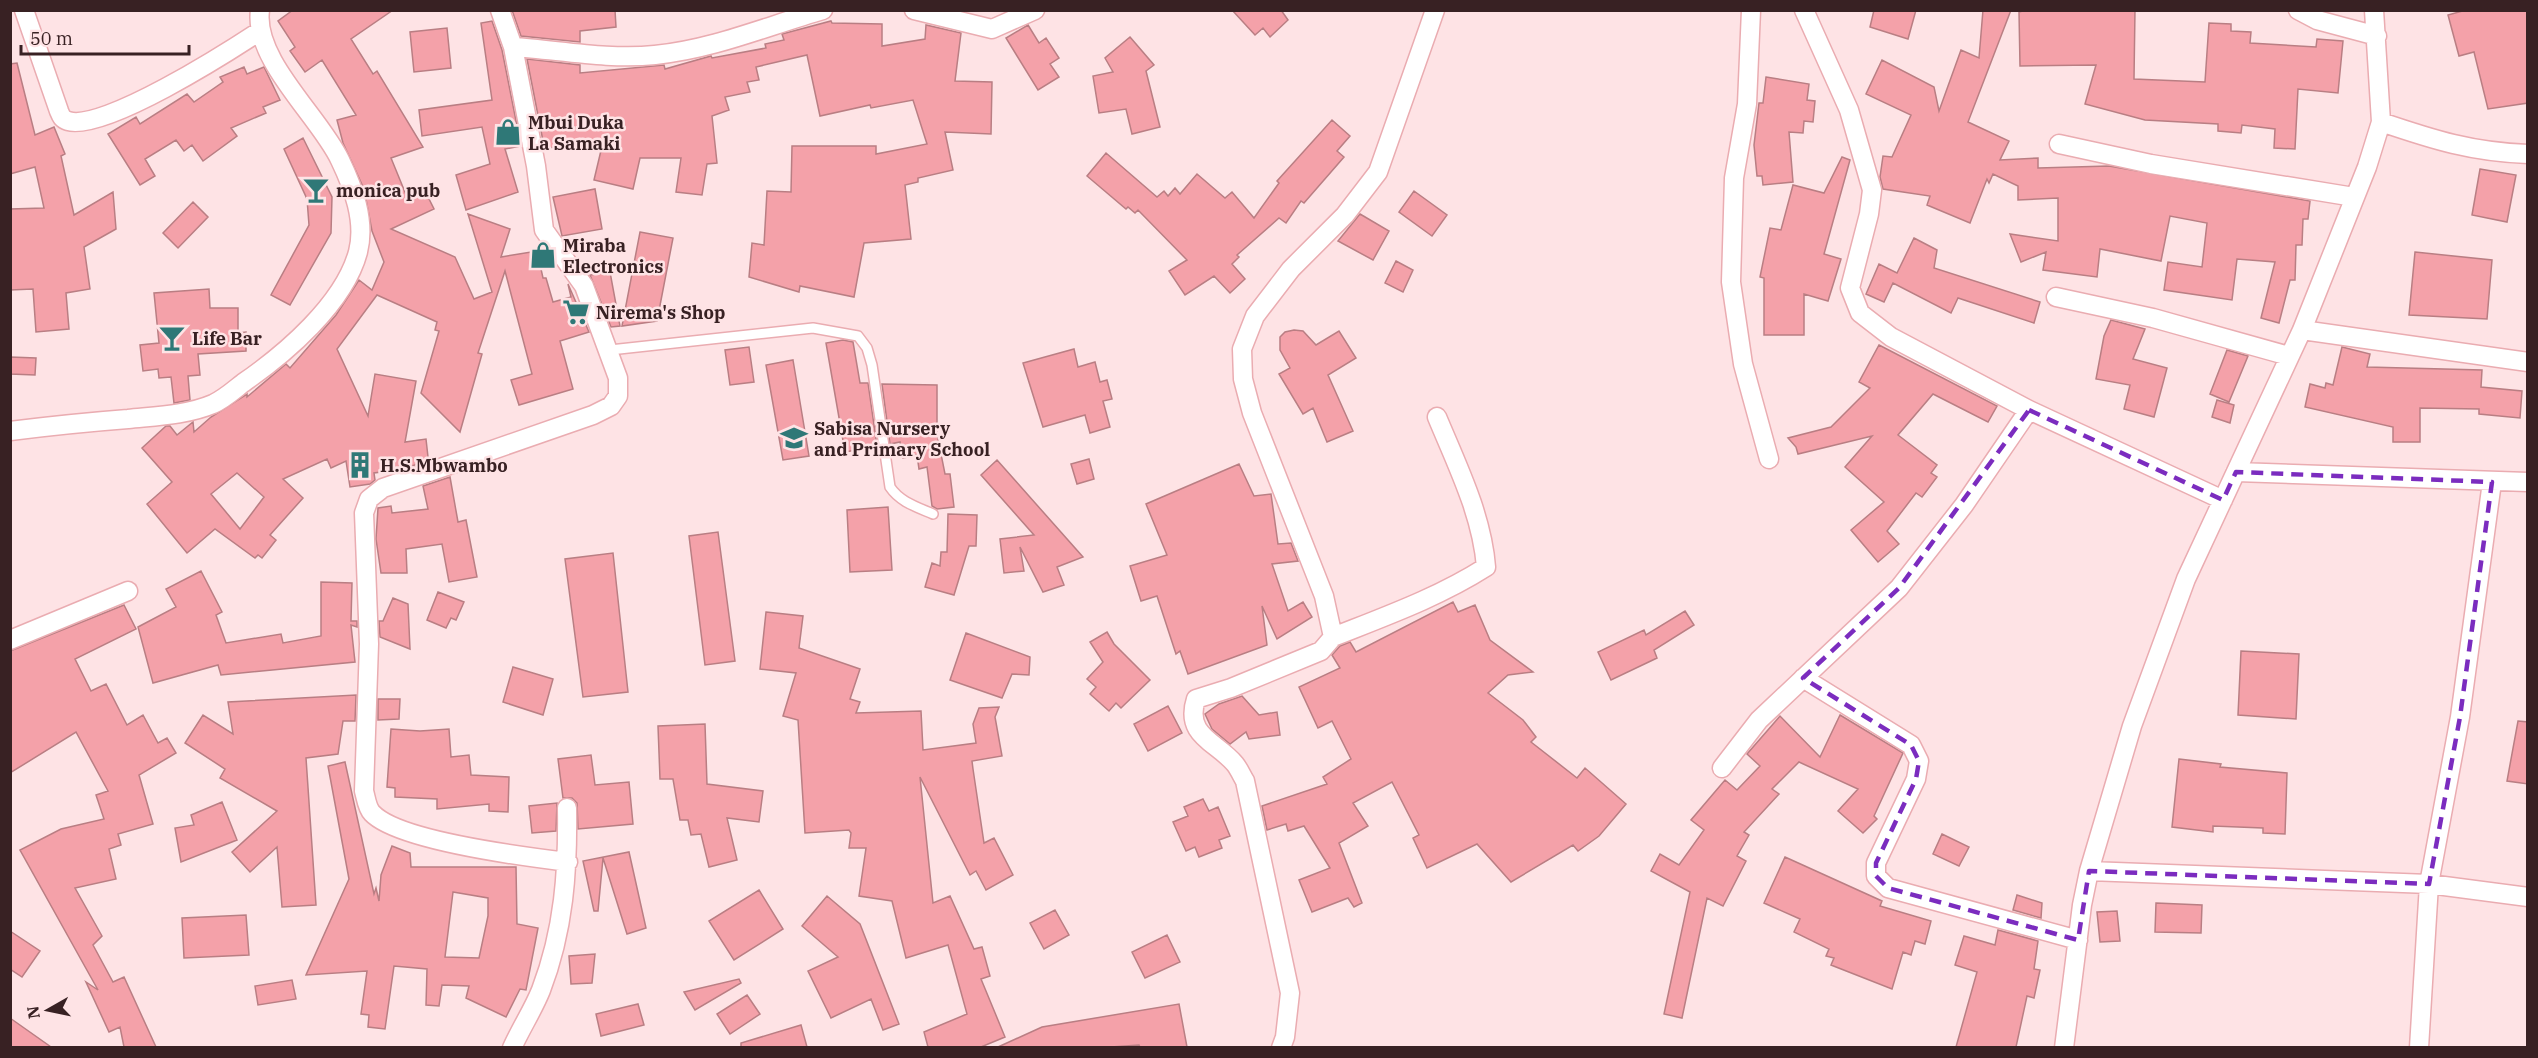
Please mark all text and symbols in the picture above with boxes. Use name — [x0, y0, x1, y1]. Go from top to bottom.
scale bar — [21, 18, 189, 56]
text: 50 m — [30, 27, 73, 50]
place label: Mbui Duka La Samaki — [528, 111, 624, 155]
shop icon: Mbui Duka La Samaki — [493, 117, 523, 147]
bar icon: monica pub — [301, 175, 331, 205]
place label: monica pub — [336, 179, 440, 202]
place label: Miraba Electronics — [563, 234, 663, 278]
shop icon: Miraba Electronics — [528, 240, 558, 270]
supermarket icon: Nirema's Shop — [561, 297, 591, 327]
place label: Nirema's Shop — [596, 301, 725, 324]
bar icon: Life Bar — [157, 323, 187, 353]
place label: Life Bar — [192, 327, 262, 350]
place label: Sabisa Nursery and Primary School — [814, 417, 990, 461]
school or university icon: Sabisa Nursery and Primary School — [779, 423, 809, 453]
building icon: H.S.Mbwambo — [345, 450, 375, 480]
place label: H.S.Mbwambo — [380, 454, 508, 477]
north arrow — [18, 980, 78, 1040]
text: N — [22, 1005, 44, 1020]

